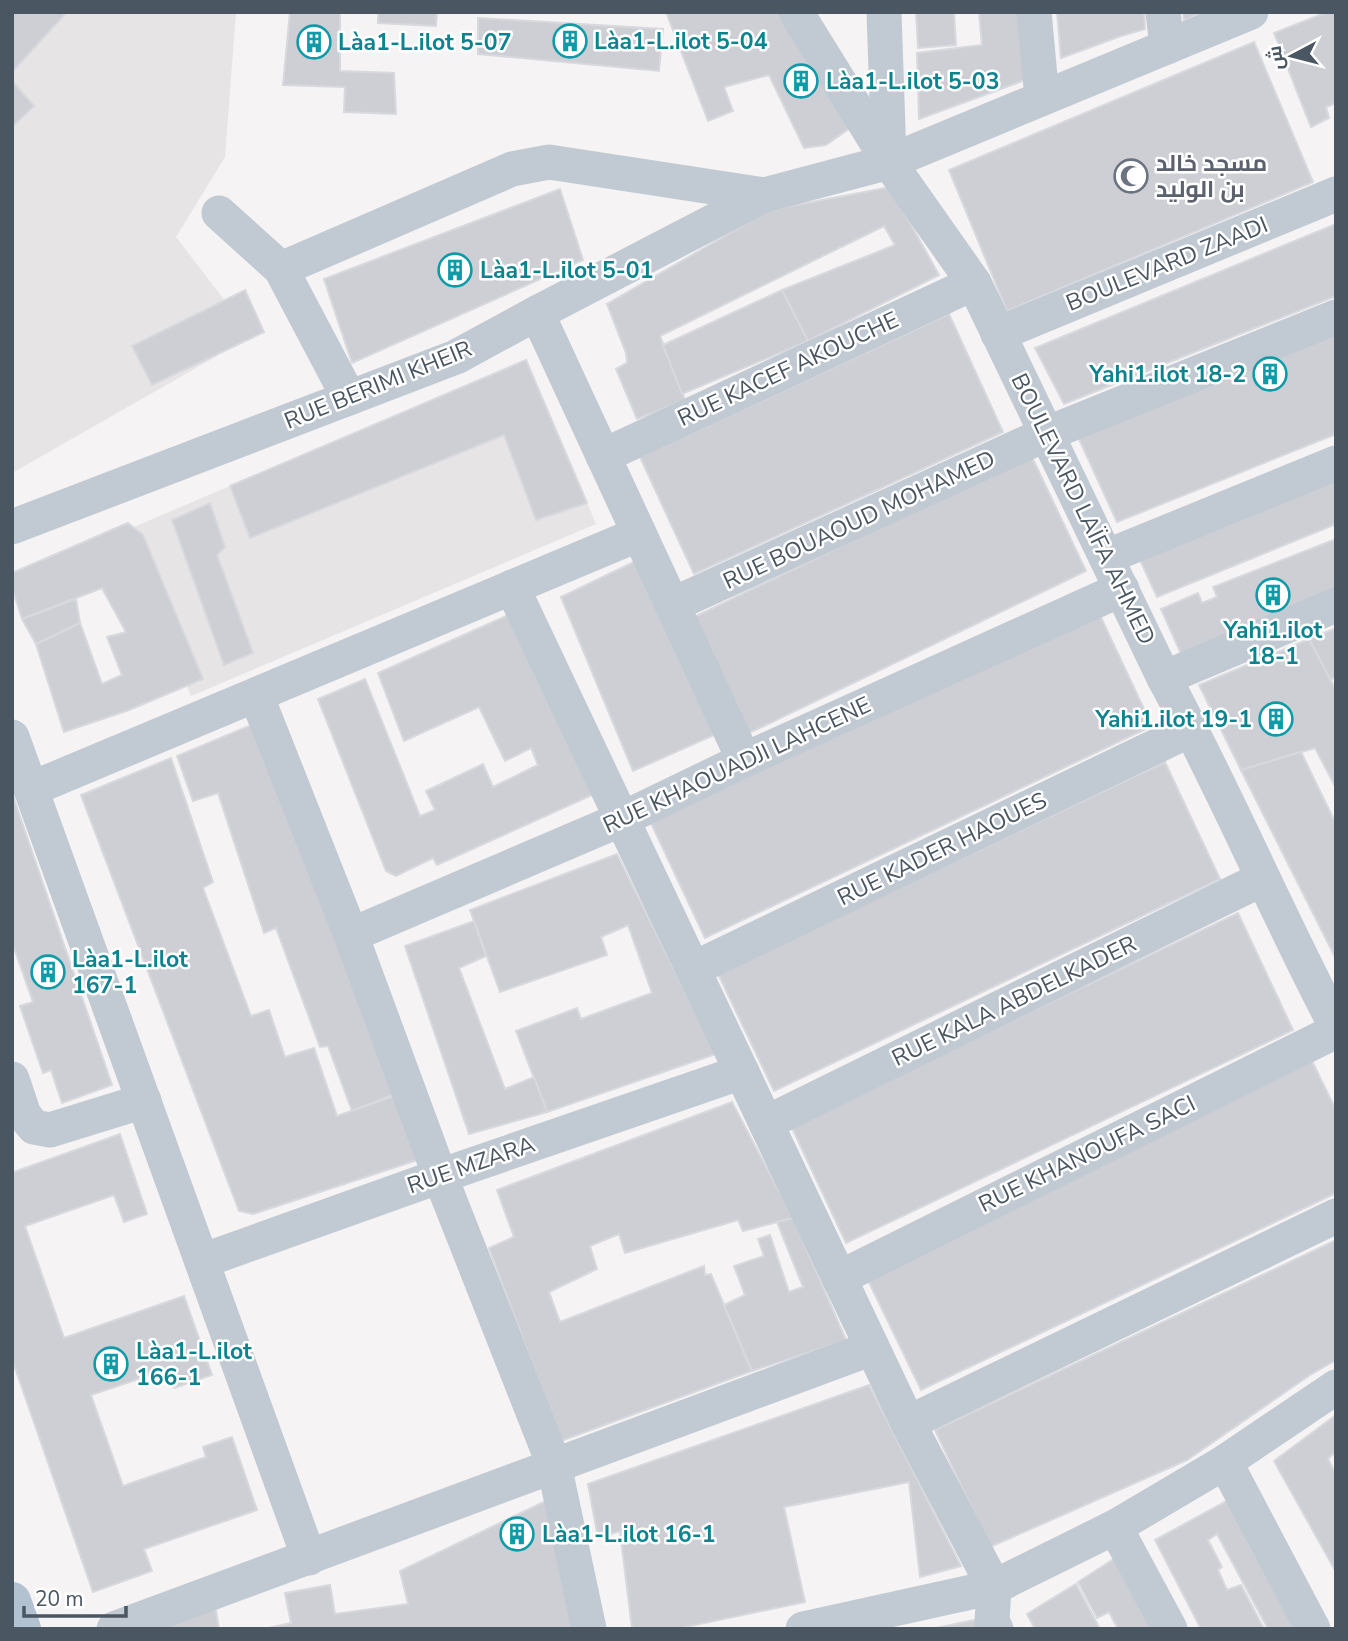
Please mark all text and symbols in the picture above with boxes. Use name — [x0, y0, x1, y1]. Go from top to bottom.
north arrow — [1257, 21, 1327, 91]
building icon: Làa1-L.ilot 5-04 — [551, 22, 589, 60]
building icon: Làa1-L.ilot 5-07 — [295, 23, 333, 61]
place label: Làa1-L.ilot 5-04 — [594, 26, 768, 57]
place label: Làa1-L.ilot 5-07 — [338, 27, 511, 58]
text: ش — [1262, 44, 1291, 72]
building icon: Làa1-L.ilot 5-03 — [782, 62, 820, 100]
place label: Làa1-L.ilot 5-03 — [826, 66, 999, 97]
place label: مسجد خالد بن الوليد — [1156, 148, 1267, 205]
mosque icon: مسجد خالد بن الوليد — [1112, 157, 1150, 195]
street label: BOULEVARD ZAADI — [1061, 209, 1273, 319]
building icon: Làa1-L.ilot 5-01 — [436, 251, 474, 289]
place label: Làa1-L.ilot 5-01 — [480, 255, 653, 286]
street label: RUE KACEF AKOUCHE — [673, 304, 903, 434]
street label: RUE BERIMI KHEIR — [280, 333, 476, 437]
building icon: Yahi1.ilot 18-2 — [1251, 355, 1289, 393]
place label: Yahi1.ilot 18-2 — [1089, 359, 1246, 390]
street label: BOULEVARD LAÏFA AHMED — [1004, 368, 1162, 650]
street label: RUE BOUAOUD MOHAMED — [718, 443, 1000, 597]
building icon: Yahi1.ilot 18-1 — [1254, 576, 1292, 614]
place label: Yahi1.ilot 18-1 — [1223, 615, 1323, 672]
street label: RUE KHAOUADJI LAHCENE — [598, 689, 876, 841]
building icon: Yahi1.ilot 19-1 — [1257, 700, 1295, 738]
place label: Yahi1.ilot 19-1 — [1095, 704, 1252, 735]
street label: RUE KADER HAOUES — [832, 785, 1052, 913]
street label: RUE KALA ABDELKADER — [887, 928, 1141, 1074]
place label: Làa1-L.ilot 167-1 — [72, 944, 188, 1001]
building icon: Làa1-L.ilot 167-1 — [29, 953, 67, 991]
street label: RUE KHANOUFA SACI — [974, 1088, 1200, 1220]
street label: RUE MZARA — [403, 1129, 539, 1201]
place label: Làa1-L.ilot 166-1 — [136, 1336, 252, 1393]
building icon: Làa1-L.ilot 166-1 — [92, 1345, 130, 1383]
building icon: Làa1-L.ilot 16-1 — [498, 1515, 536, 1553]
place label: Làa1-L.ilot 16-1 — [542, 1519, 715, 1550]
scale bar — [24, 1574, 126, 1618]
text: 20 m — [35, 1585, 84, 1613]

